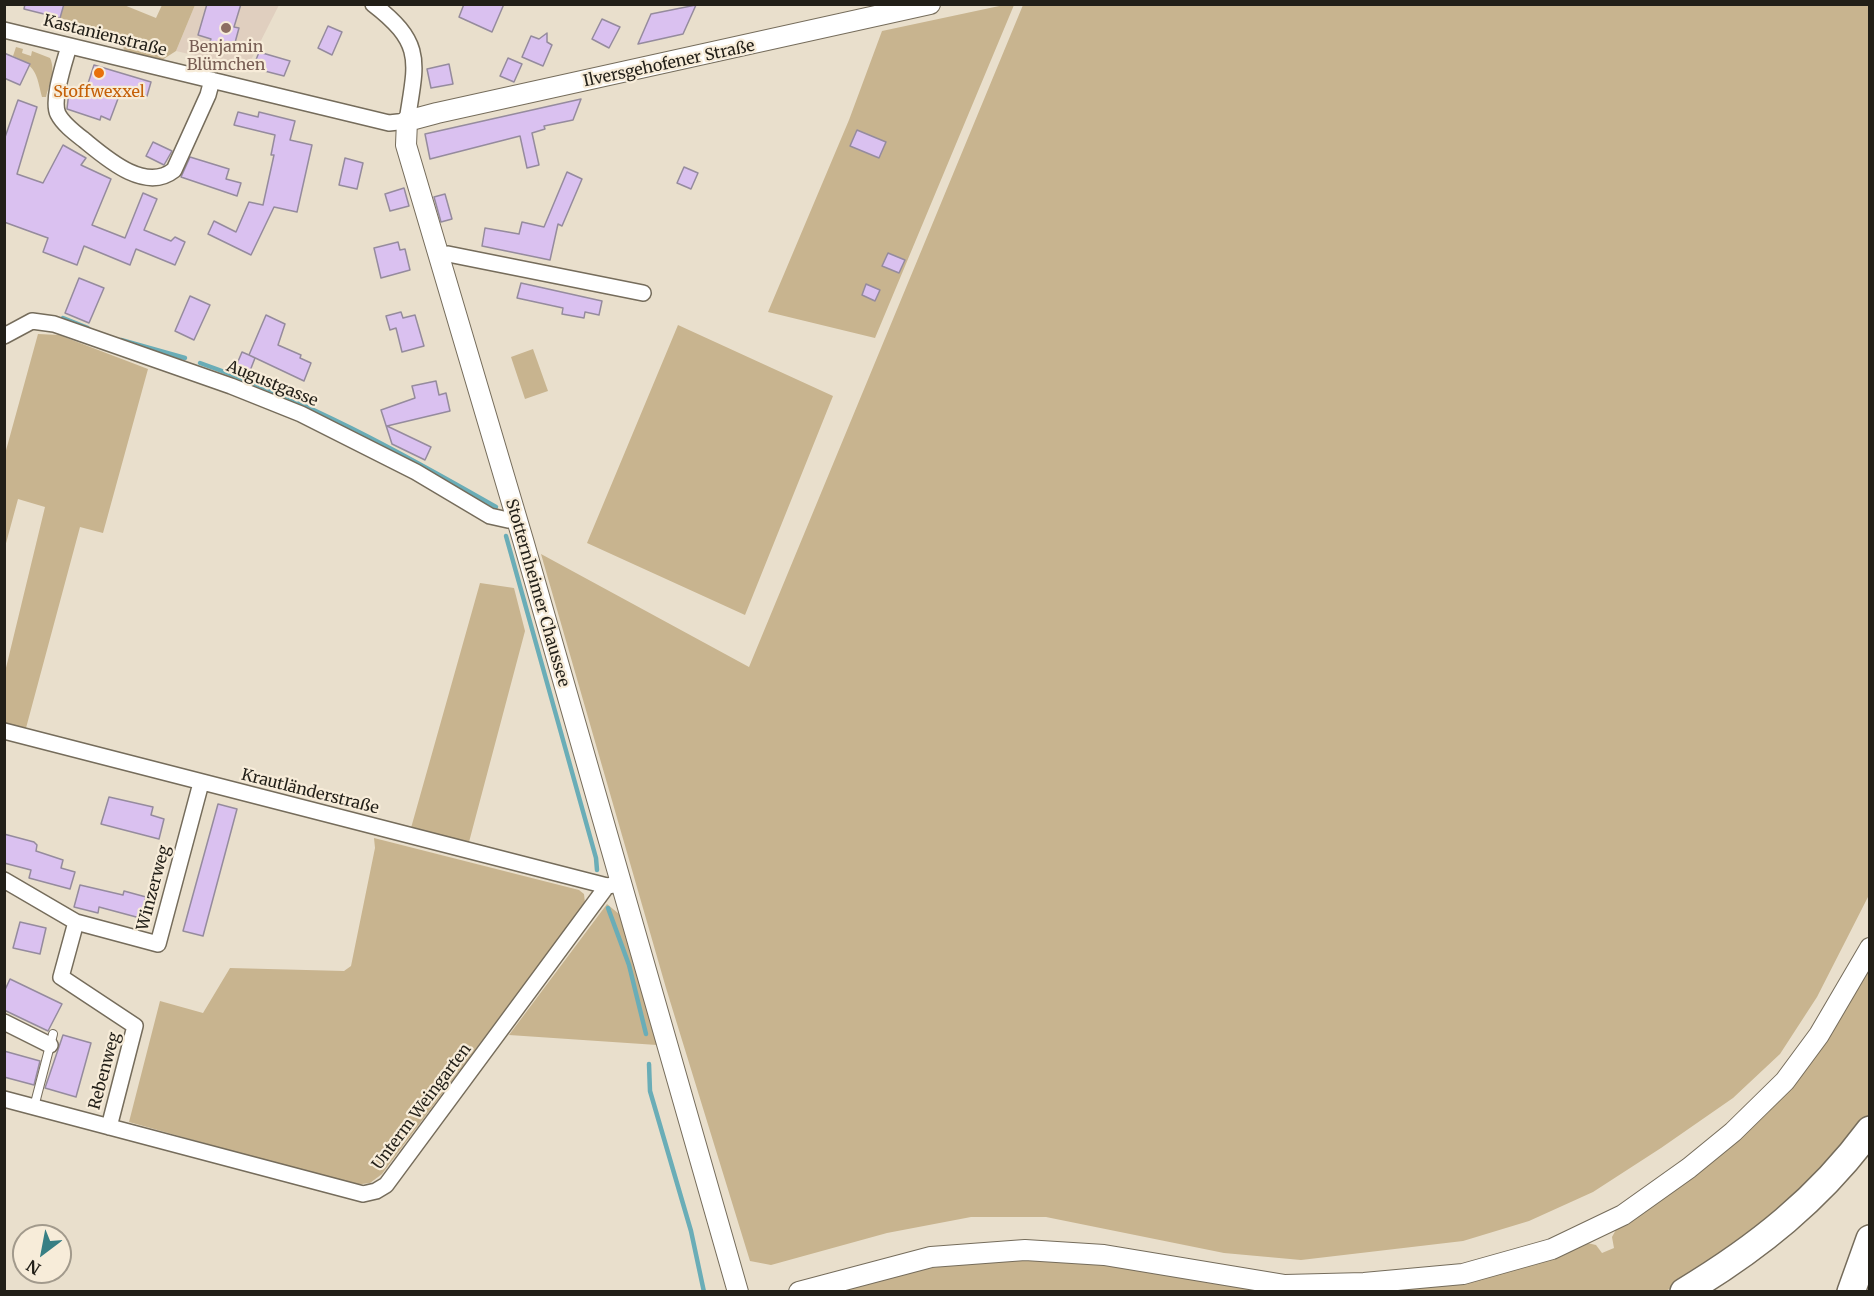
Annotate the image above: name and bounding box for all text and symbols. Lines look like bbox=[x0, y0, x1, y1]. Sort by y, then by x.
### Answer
street label: Kastanienstraße bbox=[41, 11, 169, 61]
marker: Benjamin Blümchen bbox=[219, 21, 233, 35]
street label: Ilversgehofener Straße bbox=[582, 36, 756, 92]
place label: Benjamin Blümchen bbox=[187, 37, 265, 75]
marker: Stoffwexxel bbox=[92, 66, 106, 80]
place label: Stoffwexxel bbox=[53, 82, 145, 102]
street label: Augustgasse bbox=[224, 357, 320, 411]
street label: Stotternheimer Chaussee bbox=[501, 497, 573, 689]
street label: Krautländerstraße bbox=[239, 766, 381, 818]
street label: Winzerweg bbox=[133, 843, 175, 933]
street label: Rebenweg bbox=[85, 1030, 125, 1112]
street label: Unterm Weingarten bbox=[368, 1040, 476, 1174]
north arrow bbox=[12, 1224, 72, 1284]
text: N bbox=[23, 1256, 44, 1279]

